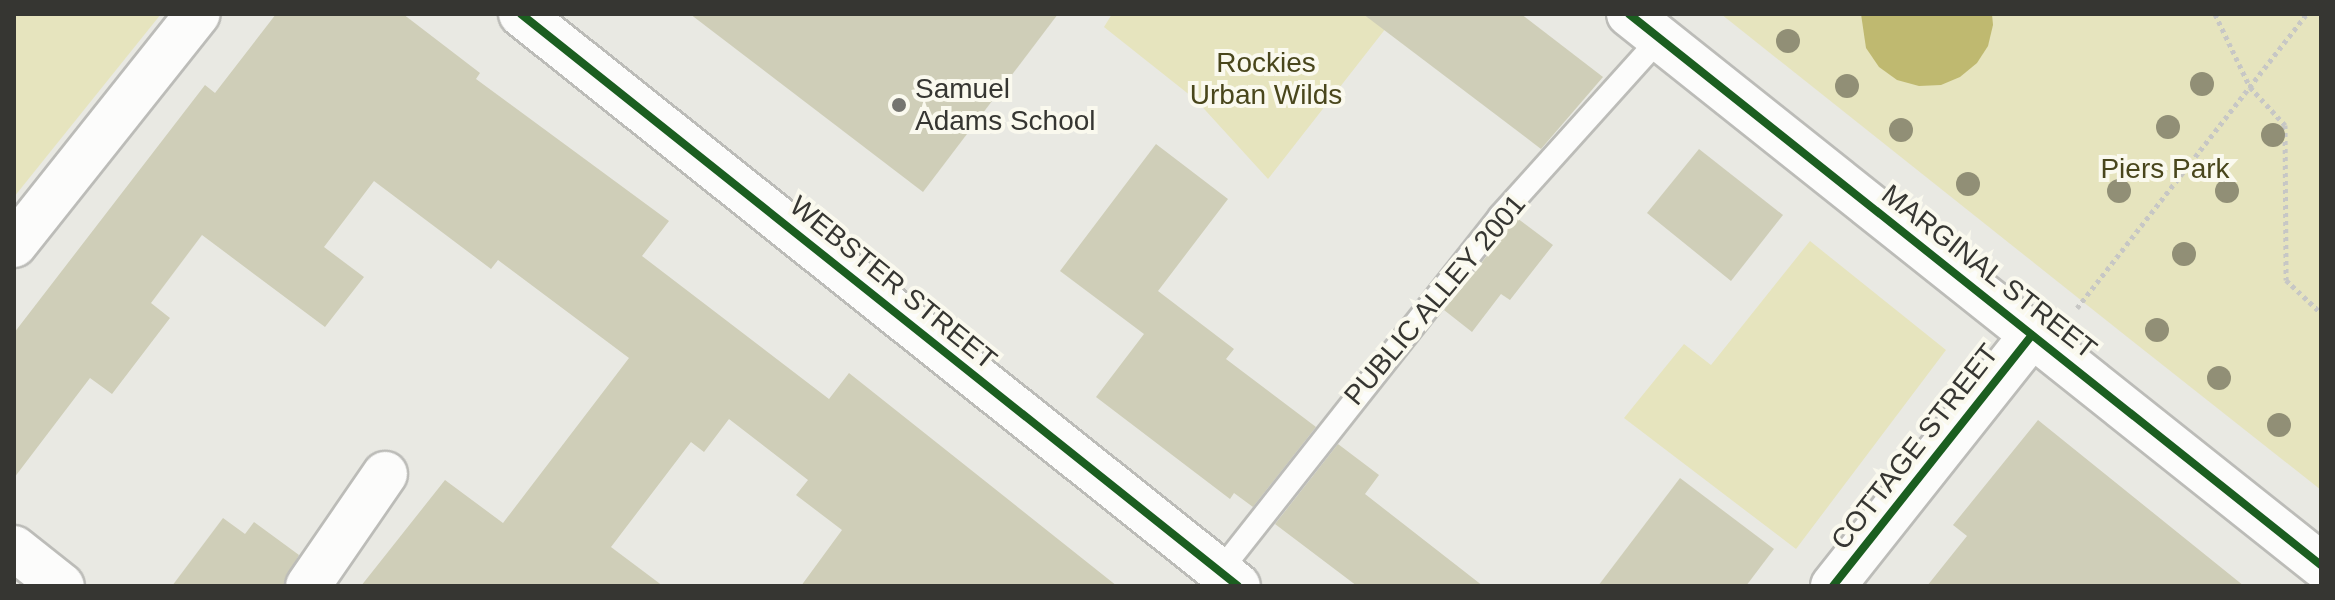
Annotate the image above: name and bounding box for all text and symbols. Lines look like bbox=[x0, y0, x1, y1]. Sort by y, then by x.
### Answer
park label: Rockies Urban Wilds bbox=[1190, 46, 1342, 112]
place label: Samuel Adams School bbox=[915, 72, 1096, 138]
marker: Samuel Adams School bbox=[890, 96, 908, 114]
park label: Piers Park bbox=[2100, 152, 2230, 186]
street label: MARGINAL STREET bbox=[1874, 177, 2104, 367]
street label: PUBLIC ALLEY 2001 bbox=[1337, 187, 1533, 413]
street label: WEBSTER STREET bbox=[783, 189, 1003, 377]
street label: COTTAGE STREET bbox=[1824, 338, 2006, 556]

